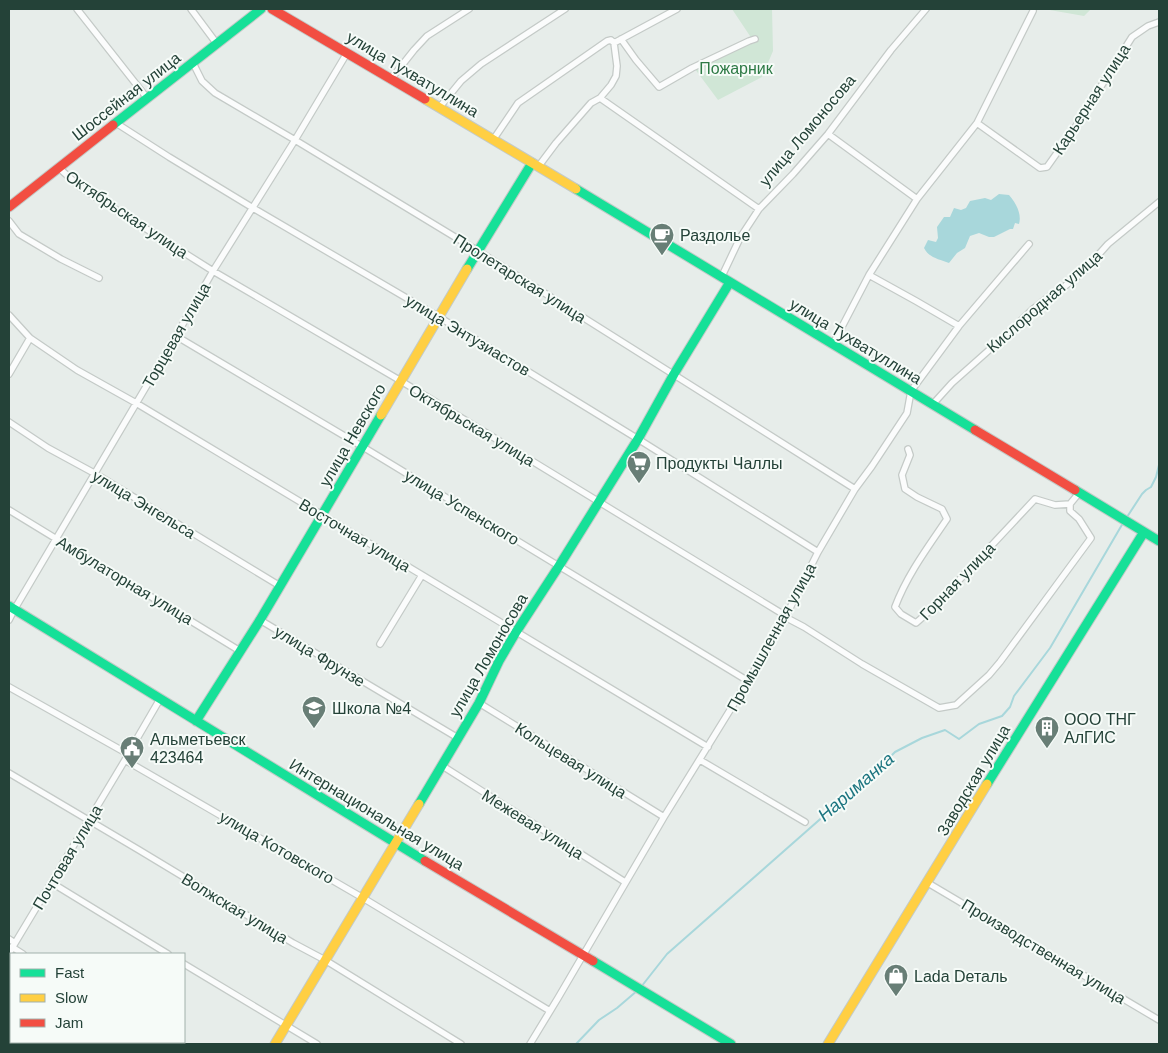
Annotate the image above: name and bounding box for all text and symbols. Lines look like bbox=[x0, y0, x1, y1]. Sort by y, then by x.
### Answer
street label: улица Тухватуллина bbox=[344, 28, 482, 121]
street label: Карьерная улица bbox=[1049, 41, 1133, 158]
street label: Шоссейная улица bbox=[69, 49, 184, 144]
park label: Пожарник bbox=[699, 60, 774, 77]
street label: улица Ломоносова bbox=[756, 71, 859, 189]
street label: Октябрьская улица bbox=[63, 167, 191, 262]
cafe icon: Раздолье bbox=[649, 222, 675, 256]
place label: Раздолье bbox=[680, 227, 750, 244]
street label: Пролетарская улица bbox=[450, 231, 589, 326]
street label: Кислородная улица bbox=[984, 247, 1105, 356]
street label: Торцевая улица bbox=[139, 280, 213, 391]
street label: улица Энтузиастов bbox=[403, 292, 533, 379]
street label: улица Тухватуллина bbox=[787, 295, 925, 388]
street label: улица Невского bbox=[316, 381, 389, 490]
street label: Октябрьская улица bbox=[406, 381, 538, 470]
supermarket icon: Продукты Чаллы bbox=[626, 450, 652, 484]
place label: Продукты Чаллы bbox=[656, 455, 782, 472]
street label: улица Энгельса bbox=[89, 467, 198, 542]
street label: улица Успенского bbox=[401, 467, 522, 548]
street label: Восточная улица bbox=[296, 496, 413, 575]
street label: Амбулаторная улица bbox=[54, 533, 196, 628]
street label: Горная улица bbox=[916, 539, 998, 623]
street label: Промышленная улица bbox=[724, 560, 819, 714]
street label: улица Ломоносова bbox=[446, 590, 531, 720]
street label: улица Фрунзе bbox=[272, 623, 368, 690]
school or university icon: Школа №4 bbox=[301, 695, 327, 729]
place label: Школа №4 bbox=[332, 700, 411, 717]
place label: ООО ТНГ АлГИС bbox=[1064, 711, 1136, 746]
building icon: ООО ТНГ АлГИС bbox=[1034, 715, 1060, 749]
street label: Кольцевая улица bbox=[512, 719, 629, 802]
street label: Заводская улица bbox=[934, 722, 1013, 839]
place label: Альметьевск 423464 bbox=[150, 731, 247, 766]
public building icon: Альметьевск 423464 bbox=[119, 735, 145, 769]
water label: Нариманка bbox=[814, 749, 898, 825]
street label: Интернациональная улица bbox=[287, 756, 467, 873]
street label: Межевая улица bbox=[479, 786, 587, 862]
street label: Почтовая улица bbox=[30, 802, 105, 913]
street label: улица Котовского bbox=[217, 808, 337, 887]
street label: Волжская улица bbox=[179, 870, 291, 947]
street label: Производственная улица bbox=[959, 896, 1129, 1007]
legend bbox=[10, 953, 185, 1043]
shop icon: Lada Dеталь bbox=[883, 963, 909, 997]
text: Fast bbox=[55, 964, 85, 981]
place label: Lada Dеталь bbox=[914, 968, 1008, 985]
text: Slow bbox=[55, 989, 88, 1006]
text: Jam bbox=[55, 1014, 83, 1031]

